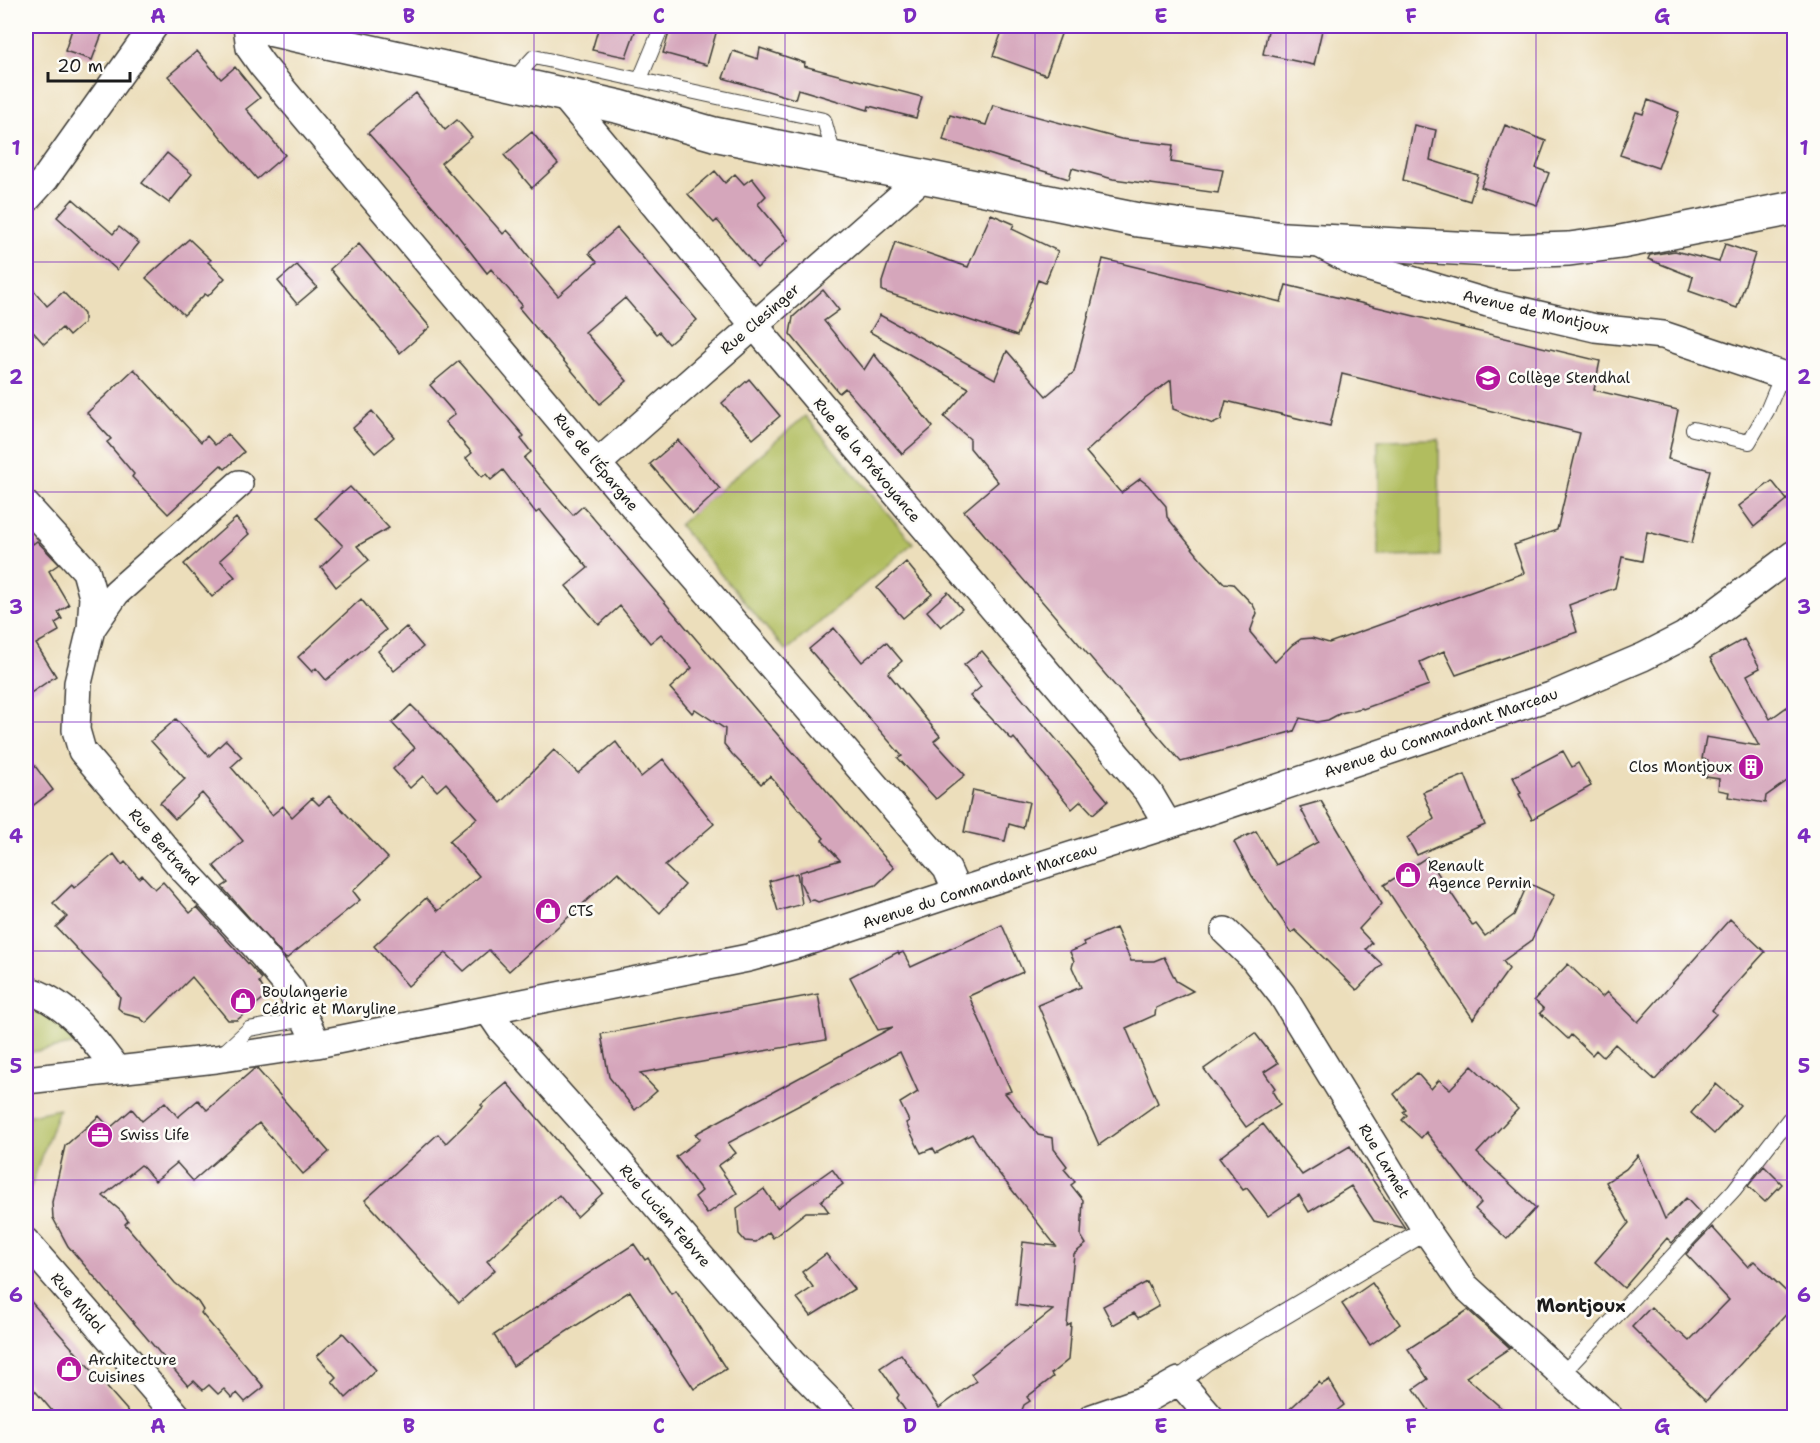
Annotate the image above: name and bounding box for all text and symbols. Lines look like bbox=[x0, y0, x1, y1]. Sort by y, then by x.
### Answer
text: A bbox=[150, 3, 166, 29]
text: B bbox=[403, 3, 415, 29]
text: C bbox=[653, 3, 665, 29]
text: D bbox=[903, 3, 917, 29]
text: E bbox=[1154, 3, 1168, 29]
text: F bbox=[1405, 3, 1417, 29]
text: G bbox=[1654, 3, 1670, 29]
scale bar bbox=[48, 45, 130, 83]
text: 20 m bbox=[57, 54, 103, 78]
text: 1 bbox=[11, 135, 21, 161]
text: 1 bbox=[1799, 135, 1809, 161]
street label: Rue Clesinger bbox=[716, 279, 804, 359]
street label: Avenue de Montjoux bbox=[1461, 285, 1611, 339]
school or university icon: Collège Stendhal bbox=[1473, 363, 1503, 393]
text: 2 bbox=[9, 364, 23, 390]
text: 2 bbox=[1797, 364, 1811, 390]
place label: Collège Stendhal bbox=[1508, 368, 1631, 388]
street label: Rue de la Prévoyance bbox=[809, 394, 925, 526]
street label: Rue de l'Épargne bbox=[549, 408, 644, 515]
text: 3 bbox=[9, 594, 23, 620]
text: 3 bbox=[1797, 594, 1811, 620]
street label: Avenue du Commandant Marceau bbox=[1321, 684, 1561, 782]
building icon: Clos Montjoux bbox=[1736, 752, 1766, 782]
place label: Clos Montjoux bbox=[1629, 757, 1732, 777]
street label: Rue Bertrand bbox=[124, 805, 204, 890]
text: 4 bbox=[9, 823, 23, 849]
text: 4 bbox=[1797, 823, 1811, 849]
street label: Avenue du Commandant Marceau bbox=[860, 838, 1100, 934]
place label: Renault Agence Pernin bbox=[1428, 856, 1532, 893]
shop icon: Renault Agence Pernin bbox=[1393, 860, 1423, 890]
shop icon: CTS bbox=[533, 896, 563, 926]
place label: CTS bbox=[568, 901, 593, 921]
place label: Boulangerie Cédric et Maryline bbox=[262, 982, 397, 1019]
shop icon: Boulangerie Cédric et Maryline bbox=[228, 986, 258, 1016]
text: 5 bbox=[10, 1053, 22, 1079]
text: 5 bbox=[1798, 1053, 1810, 1079]
office icon: Swiss Life bbox=[85, 1120, 115, 1150]
street label: Rue Larmet bbox=[1354, 1120, 1414, 1202]
place label: Swiss Life bbox=[120, 1125, 190, 1145]
street label: Rue Lucien Febvre bbox=[615, 1160, 715, 1272]
street label: Rue Midol bbox=[46, 1269, 110, 1338]
text: 6 bbox=[9, 1282, 23, 1308]
text: 6 bbox=[1797, 1282, 1811, 1308]
district label: Montjoux bbox=[1536, 1294, 1626, 1318]
place label: Architecture Cuisines bbox=[88, 1350, 177, 1387]
shop icon: Architecture Cuisines bbox=[54, 1354, 84, 1384]
text: A bbox=[150, 1413, 166, 1439]
text: B bbox=[403, 1413, 415, 1439]
text: C bbox=[653, 1413, 665, 1439]
text: D bbox=[903, 1413, 917, 1439]
text: E bbox=[1154, 1413, 1168, 1439]
text: F bbox=[1405, 1413, 1417, 1439]
text: G bbox=[1654, 1413, 1670, 1439]

